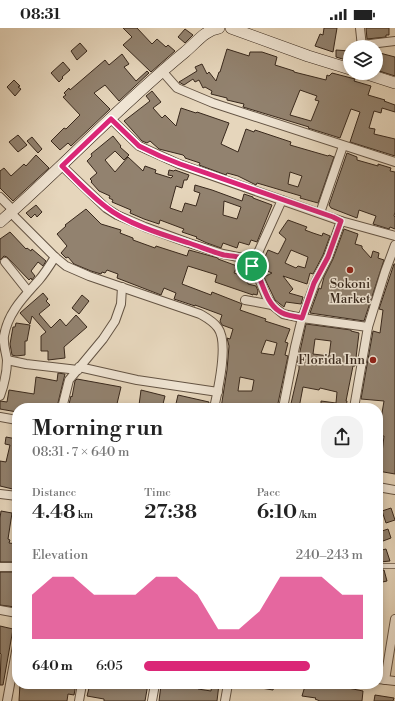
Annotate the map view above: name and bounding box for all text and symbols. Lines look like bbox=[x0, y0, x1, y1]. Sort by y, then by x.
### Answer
text: 08:31 bbox=[20, 5, 60, 24]
map controls bbox=[343, 40, 383, 80]
button: layers bbox=[343, 40, 383, 80]
pin bbox=[235, 249, 269, 283]
icon: arrive bbox=[241, 255, 263, 277]
marker: Sokoni Market bbox=[345, 265, 355, 275]
place label: Sokoni Market bbox=[329, 276, 371, 307]
place label: Florida Inn bbox=[298, 352, 365, 368]
marker: Florida Inn bbox=[368, 355, 378, 365]
text: Morning run bbox=[32, 415, 163, 442]
button: share bbox=[321, 416, 363, 458]
text: 08:31 · 7 × 640 m bbox=[32, 444, 130, 460]
text: Distance bbox=[32, 486, 76, 500]
text: Time bbox=[144, 486, 171, 500]
text: Pace bbox=[257, 486, 280, 500]
text: 4.48 bbox=[32, 500, 76, 525]
text: 27:38 bbox=[144, 500, 197, 525]
text: 6:10 bbox=[257, 500, 297, 525]
text: km bbox=[76, 508, 93, 522]
text: /km bbox=[297, 508, 317, 522]
text: Elevation bbox=[32, 547, 88, 563]
text: 240–243 m bbox=[296, 547, 363, 563]
text: 640 m bbox=[32, 658, 73, 674]
text: 6:05 bbox=[96, 658, 123, 674]

